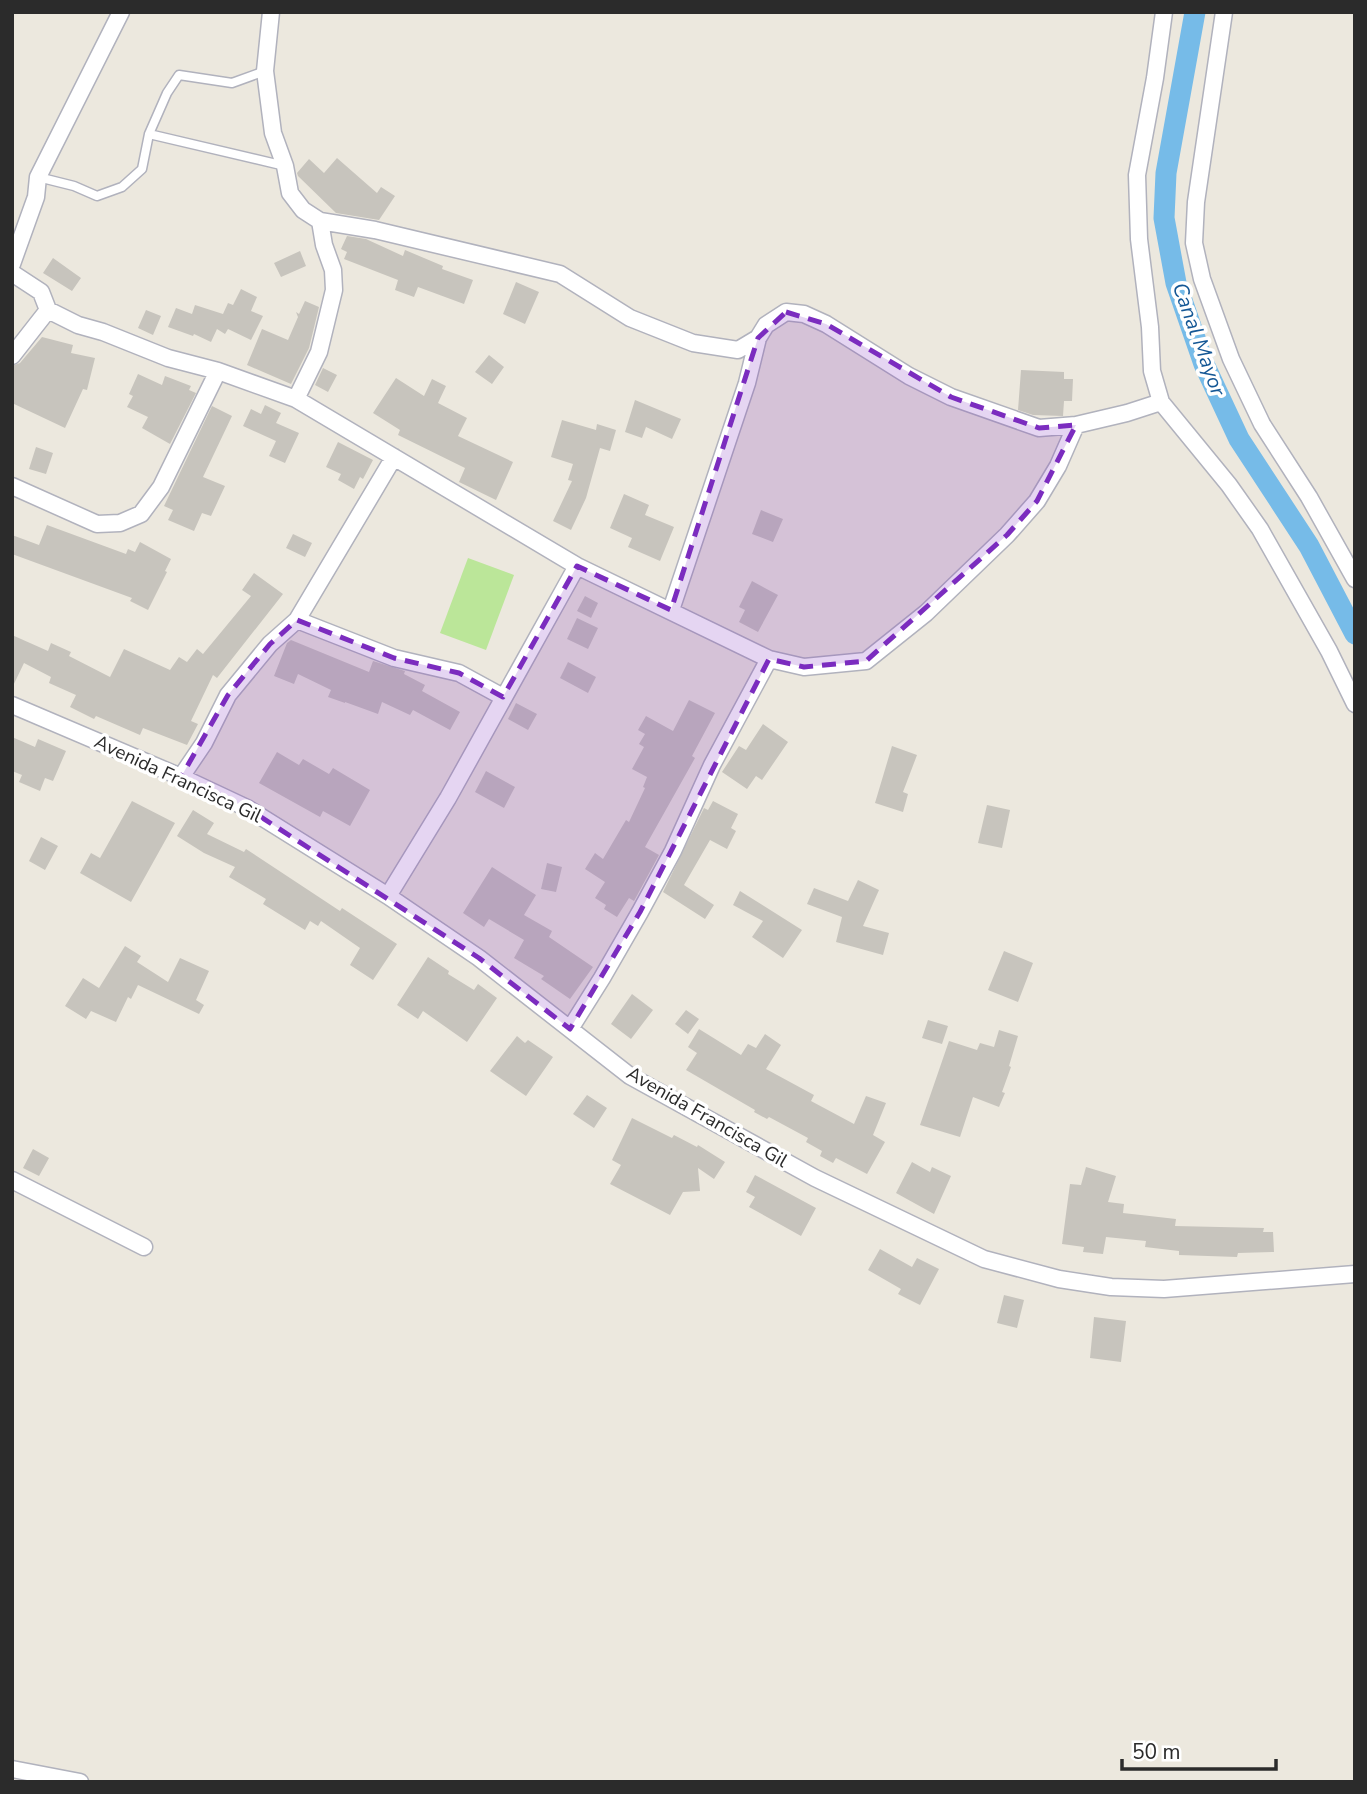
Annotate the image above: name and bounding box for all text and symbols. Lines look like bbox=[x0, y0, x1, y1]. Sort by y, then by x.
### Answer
water label: Canal Mayor bbox=[1166, 279, 1233, 400]
street label: Avenida Francisca Gil bbox=[90, 729, 266, 829]
street label: Avenida Francisca Gil bbox=[622, 1060, 793, 1174]
scale bar bbox=[1122, 1728, 1276, 1772]
text: 50 m bbox=[1132, 1738, 1181, 1766]

